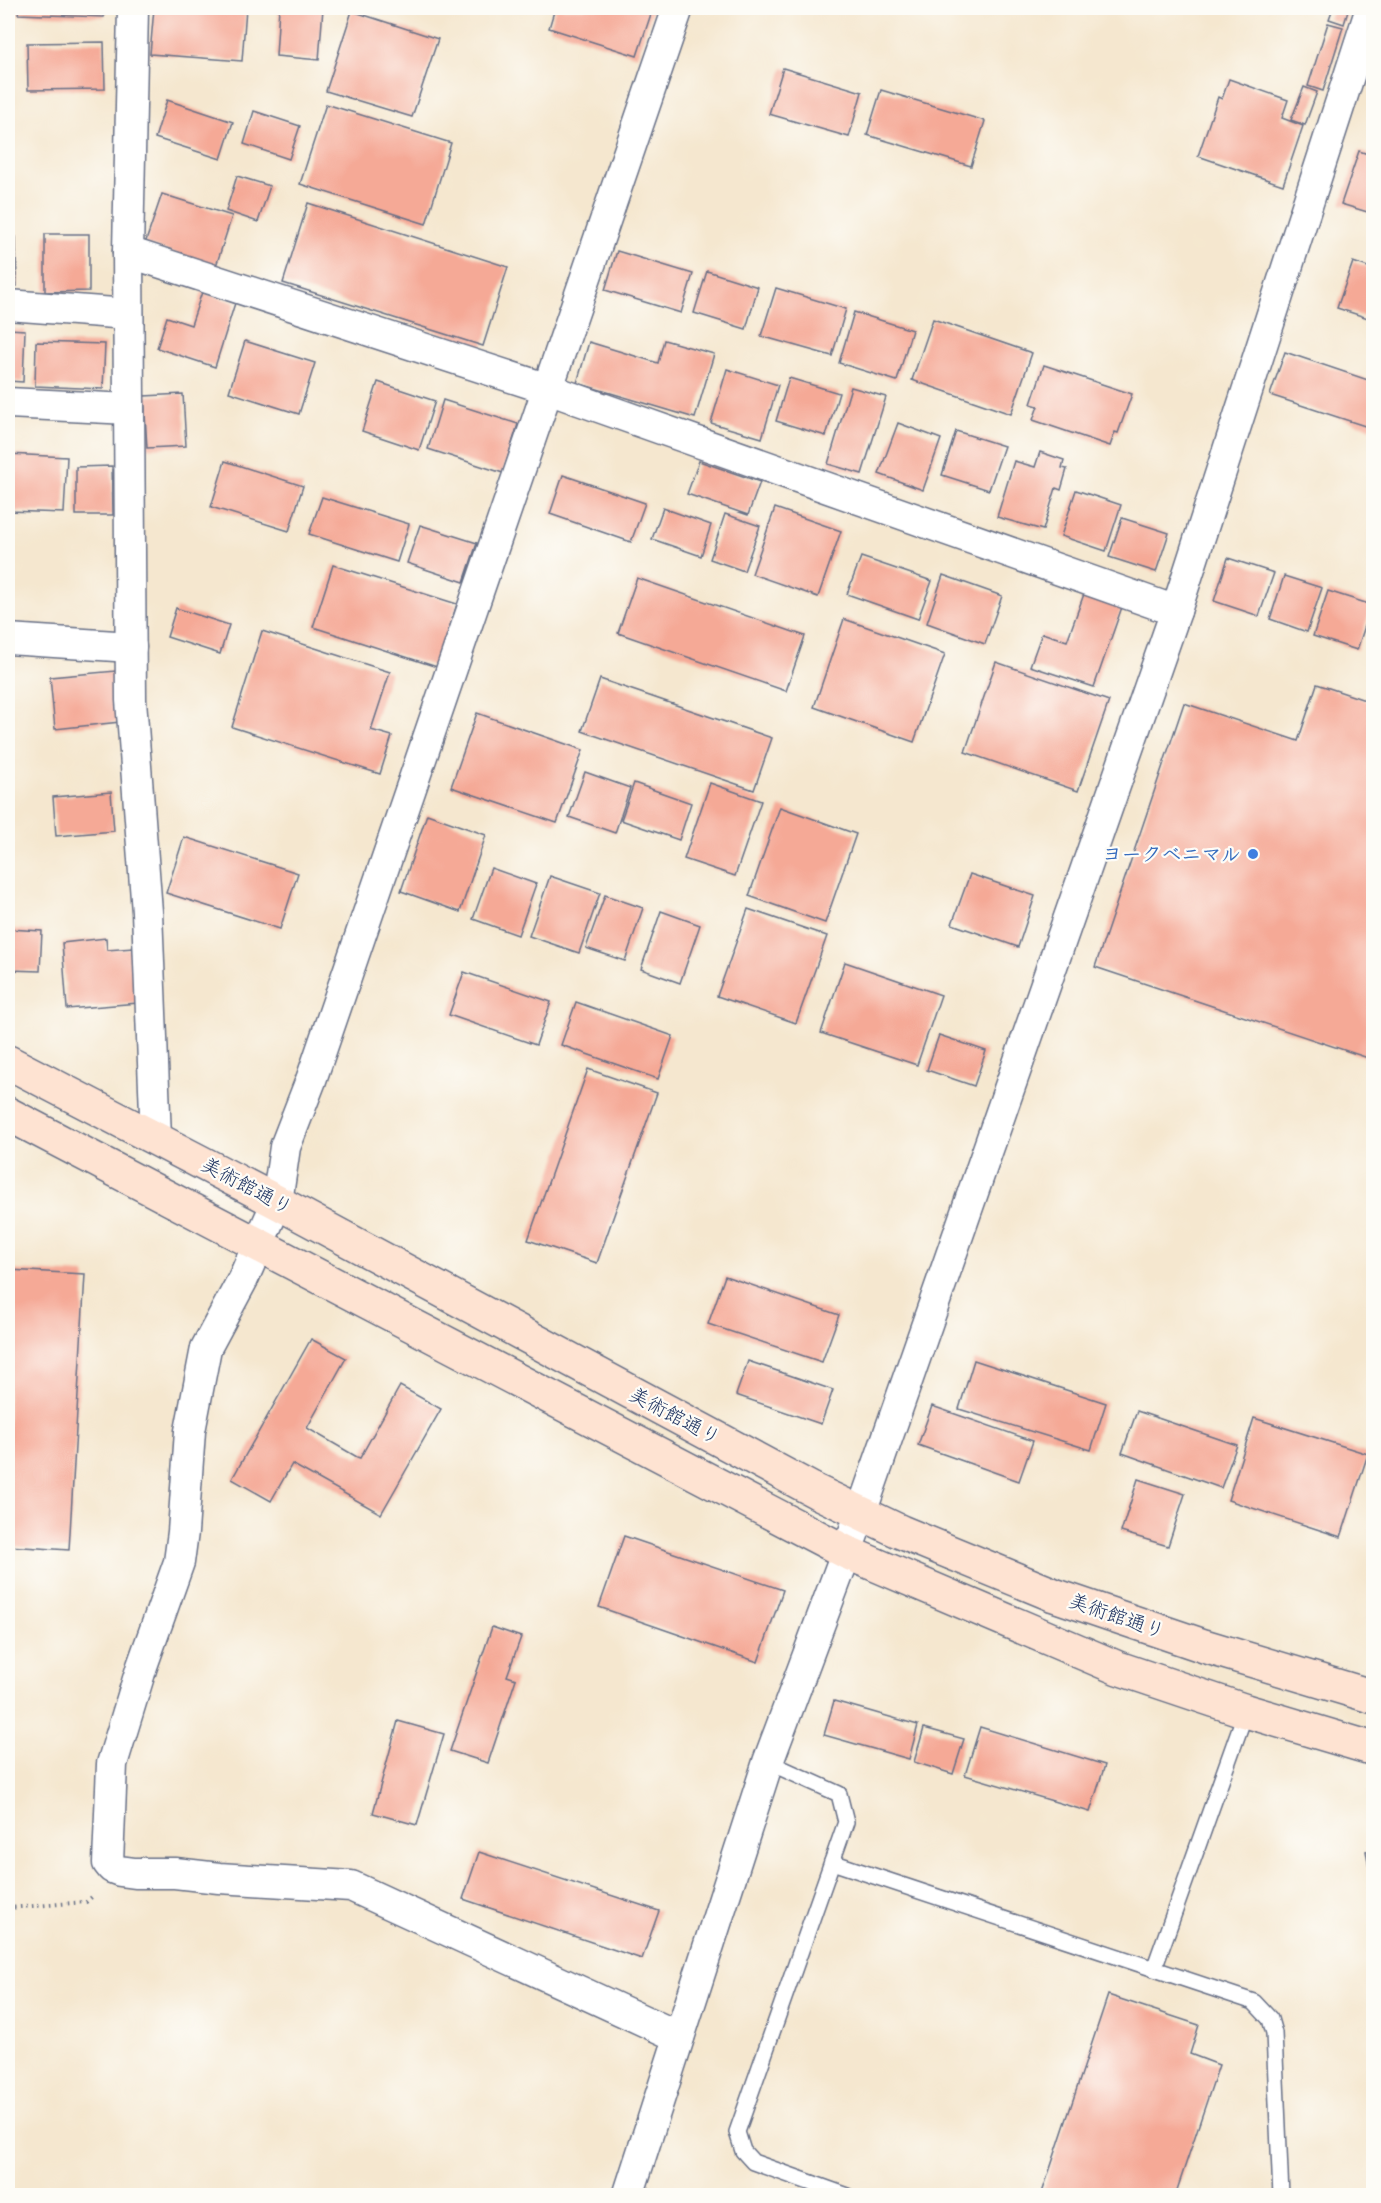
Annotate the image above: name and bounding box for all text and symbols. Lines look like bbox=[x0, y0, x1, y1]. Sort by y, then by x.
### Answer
place label: ヨークベニマル bbox=[1103, 842, 1241, 867]
marker: ヨークベニマル bbox=[1246, 847, 1260, 861]
street label: 美術館通り bbox=[197, 1151, 297, 1221]
street label: 美術館通り bbox=[625, 1381, 725, 1451]
street label: 美術館通り bbox=[1066, 1588, 1168, 1644]

